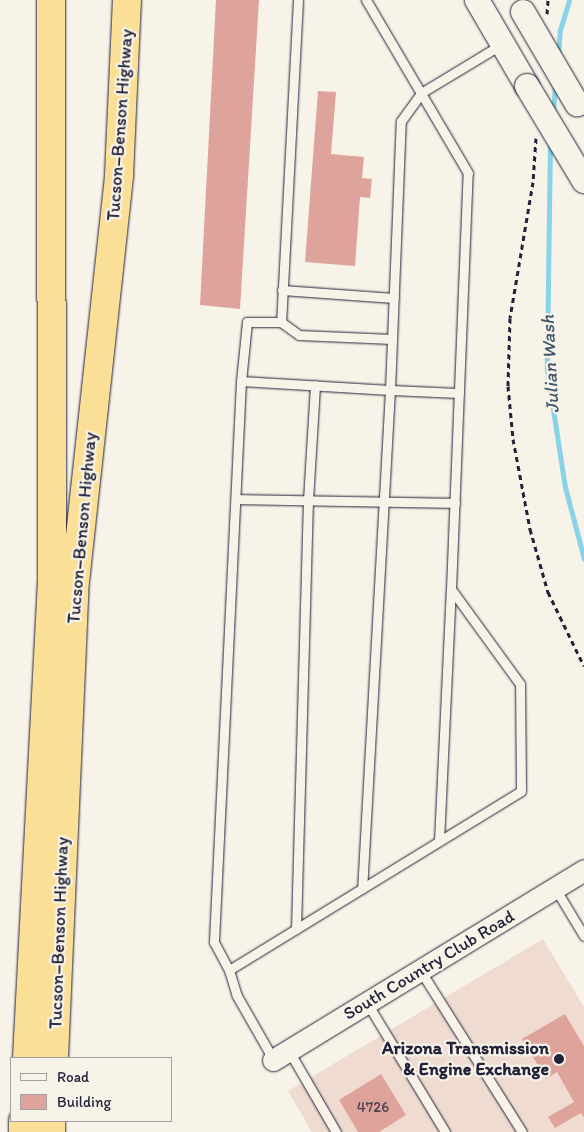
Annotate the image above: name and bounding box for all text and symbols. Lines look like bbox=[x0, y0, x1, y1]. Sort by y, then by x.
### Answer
street label: Tucson–Benson Highway bbox=[103, 29, 137, 221]
water label: Julian Wash bbox=[536, 315, 564, 413]
street label: Tucson–Benson Highway bbox=[63, 432, 101, 624]
street label: Tucson–Benson Highway bbox=[45, 837, 73, 1029]
street label: South Country Club Road bbox=[340, 905, 518, 1025]
place label: Arizona Transmission & Engine Exchange bbox=[382, 1038, 549, 1080]
marker: Arizona Transmission & Engine Exchange bbox=[553, 1053, 565, 1065]
legend bbox=[10, 1057, 172, 1122]
text: Road bbox=[57, 1068, 89, 1086]
text: Building bbox=[57, 1093, 111, 1111]
house number: 4726 bbox=[357, 1099, 389, 1117]

